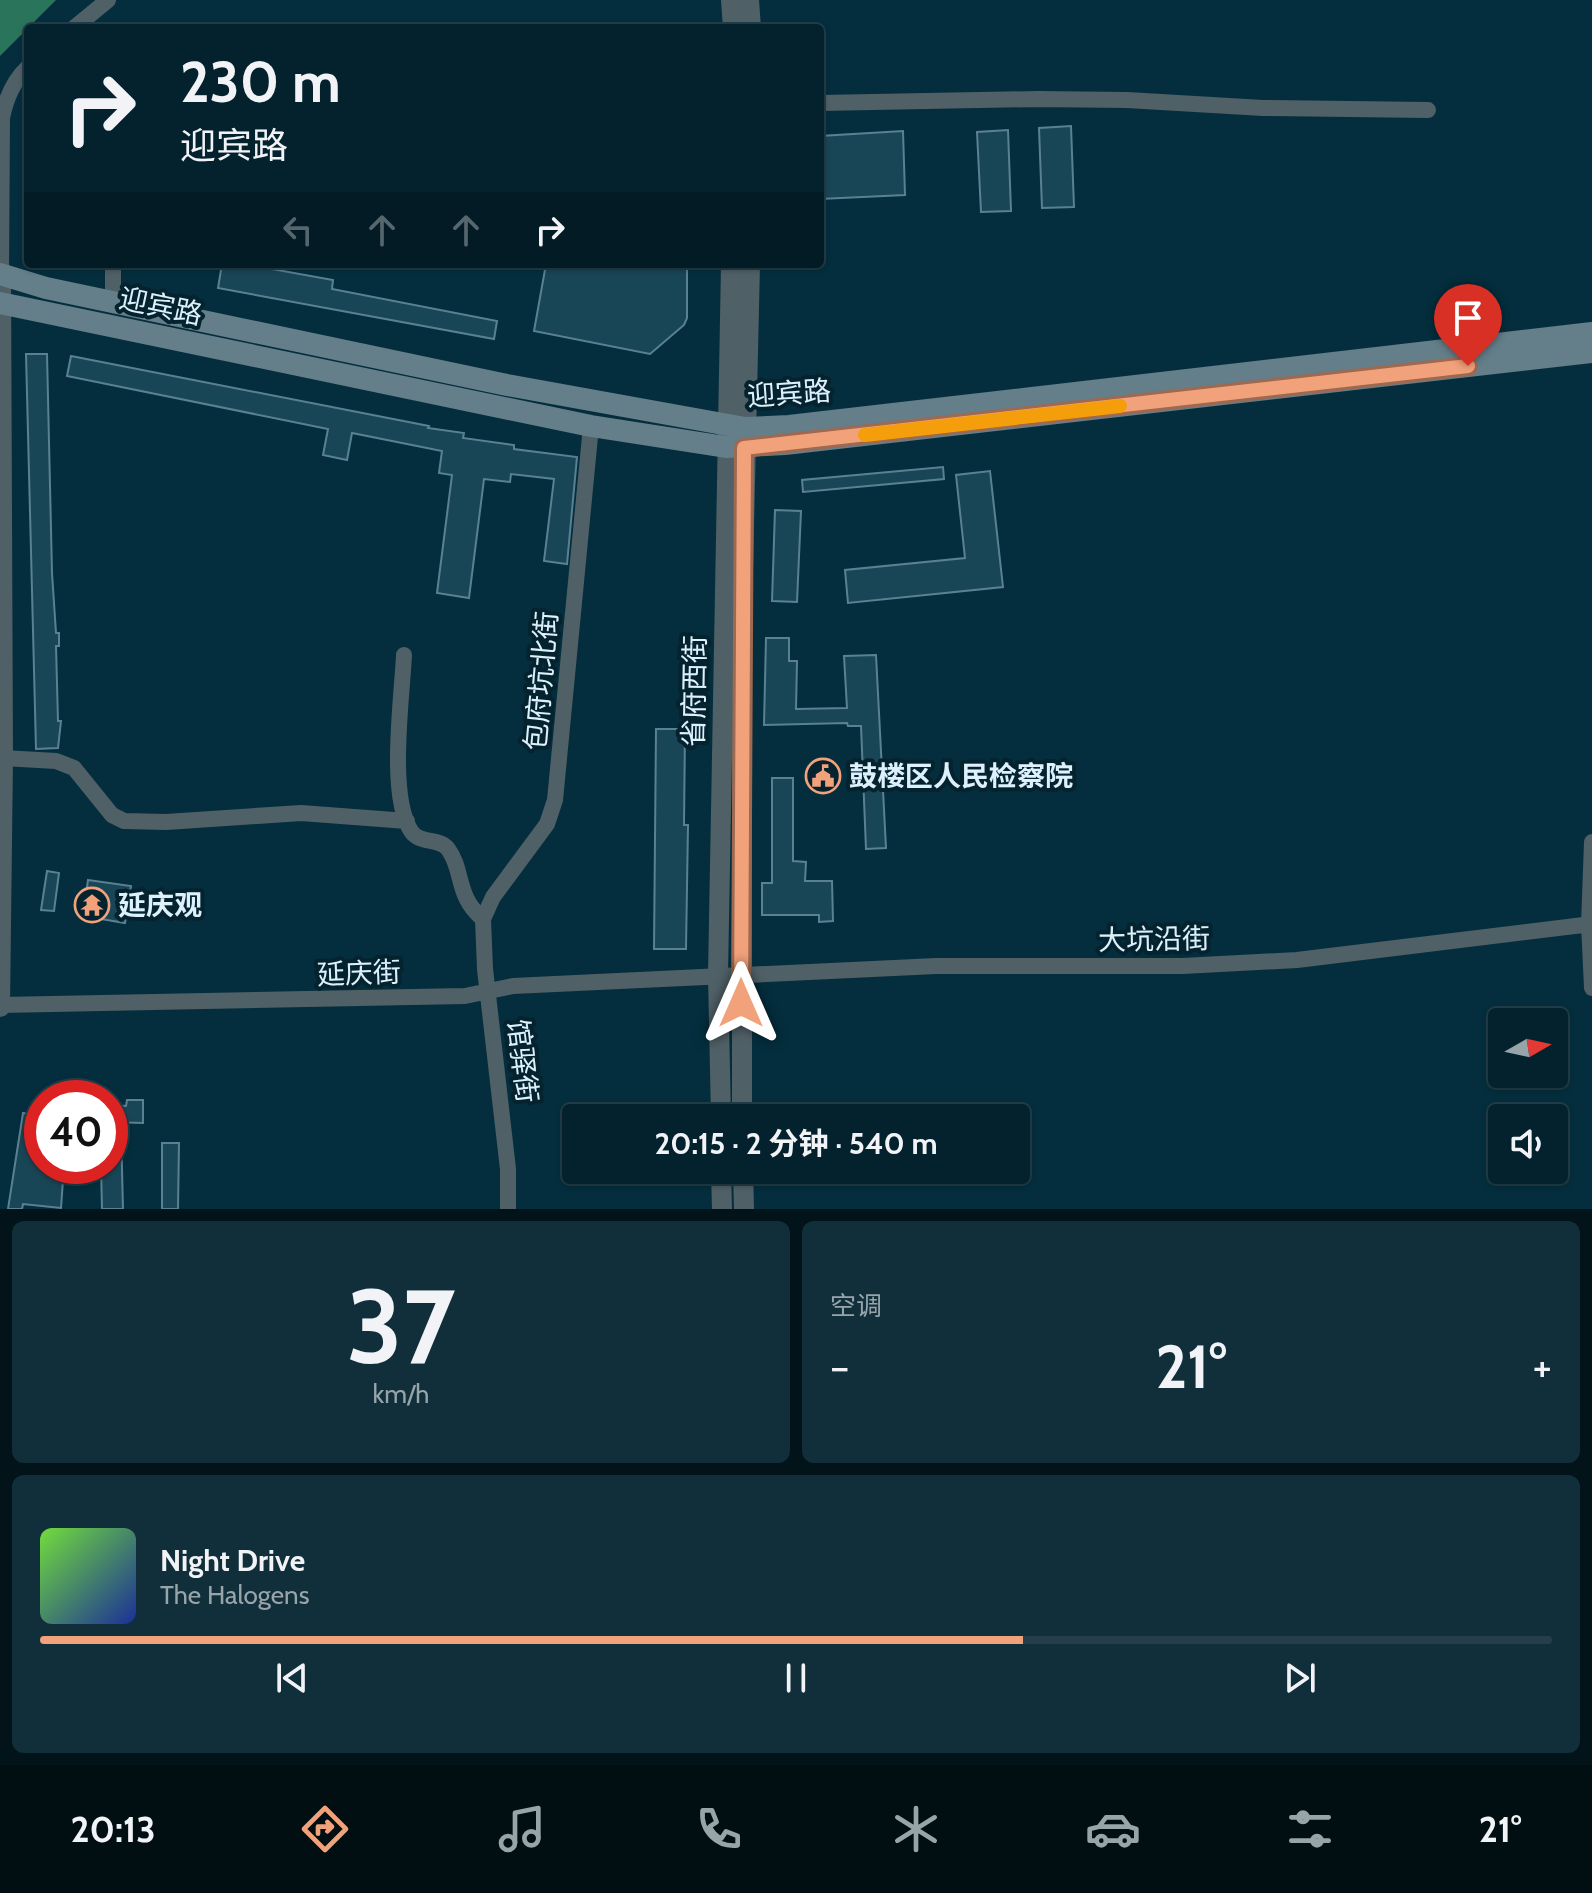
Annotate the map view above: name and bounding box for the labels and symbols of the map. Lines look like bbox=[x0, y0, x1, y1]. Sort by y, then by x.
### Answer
street label: 迎宾路 bbox=[116, 281, 206, 331]
pin bbox=[1434, 284, 1502, 366]
street label: 迎宾路 bbox=[746, 373, 832, 413]
street label: 包府坑北街 bbox=[518, 610, 564, 752]
street label: 省府西街 bbox=[676, 635, 712, 747]
public building icon: 鼓楼区人民检察院 bbox=[804, 757, 842, 795]
place label: 鼓楼区人民检察院 bbox=[849, 759, 1073, 793]
temple icon: 延庆观 bbox=[73, 886, 111, 924]
place label: 延庆观 bbox=[118, 888, 202, 922]
street label: 大坑沿街 bbox=[1098, 921, 1210, 957]
street label: 延庆街 bbox=[316, 955, 402, 991]
position arrow bbox=[699, 961, 783, 1045]
north arrow bbox=[1488, 1008, 1568, 1088]
street label: 馆驿街 bbox=[501, 1017, 545, 1105]
speed limit sign: 40 bbox=[24, 1080, 128, 1184]

